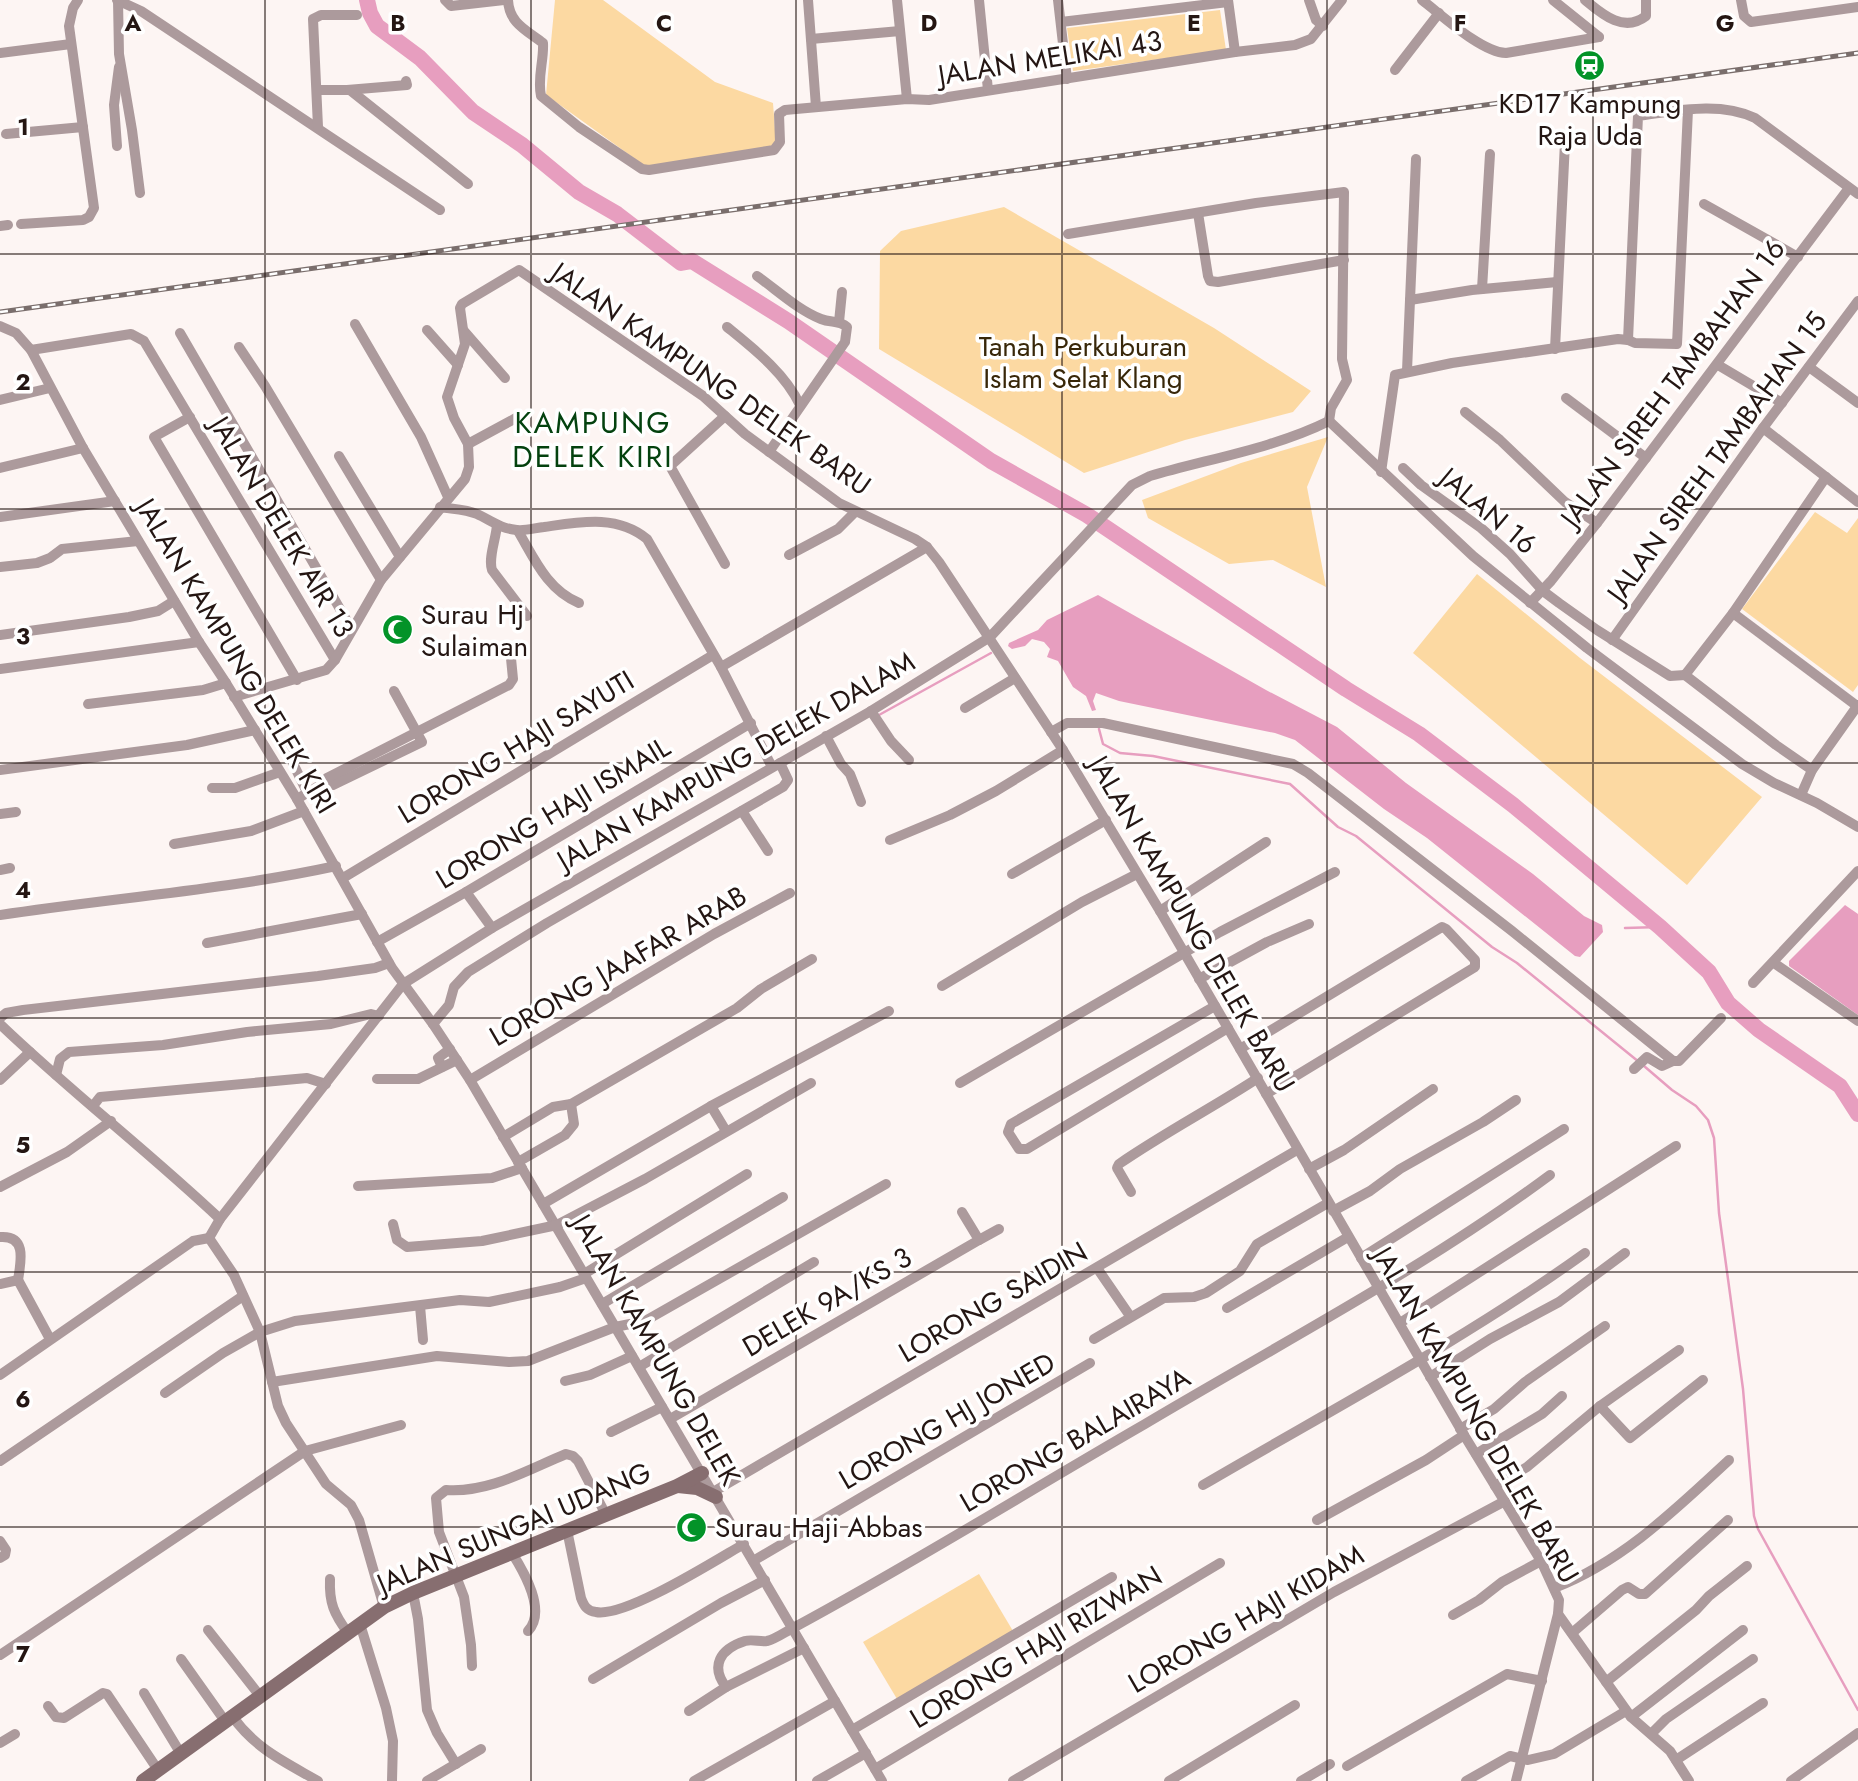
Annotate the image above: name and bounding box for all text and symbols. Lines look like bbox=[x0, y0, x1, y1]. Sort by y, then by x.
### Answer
text: A bbox=[124, 6, 142, 40]
text: B bbox=[390, 6, 406, 40]
text: C bbox=[656, 6, 672, 40]
text: D bbox=[921, 6, 938, 40]
text: E bbox=[1187, 6, 1201, 40]
text: F bbox=[1454, 6, 1466, 40]
text: G bbox=[1716, 6, 1734, 40]
street label: JALAN MELIKAI 43 bbox=[931, 20, 1165, 97]
station icon: KD17 Kampung Raja Uda bbox=[1573, 49, 1607, 83]
place label: KD17 Kampung Raja Uda bbox=[1498, 83, 1682, 156]
text: 1 bbox=[17, 110, 29, 144]
street label: JALAN SIREH TAMBAHAN 16 bbox=[1549, 230, 1795, 539]
street label: JALAN KAMPUNG DELEK BARU bbox=[539, 250, 879, 505]
street label: JALAN SIREH TAMBAHAN 15 bbox=[1595, 303, 1837, 614]
park label: Tanah Perkuburan Islam Selat Klang bbox=[979, 326, 1187, 399]
text: 2 bbox=[15, 365, 31, 399]
district label: KAMPUNG DELEK KIRI bbox=[512, 401, 674, 478]
street label: JALAN DELEK AIR 13 bbox=[198, 405, 364, 645]
street label: JALAN 16 bbox=[1427, 455, 1546, 564]
street label: JALAN KAMPUNG DELEK KIRI bbox=[123, 487, 346, 821]
place label: Surau Hj Sulaiman bbox=[421, 594, 528, 667]
mosque icon: Surau Hj Sulaiman bbox=[381, 613, 415, 647]
text: 3 bbox=[16, 619, 30, 653]
street label: JALAN KAMPUNG DELEK DALAM bbox=[546, 642, 922, 882]
street label: LORONG HAJI SAYUTI bbox=[390, 660, 642, 834]
street label: LORONG HAJI ISMAIL bbox=[428, 727, 678, 899]
street label: JALAN KAMPUNG DELEK BARU bbox=[1077, 745, 1305, 1100]
text: 4 bbox=[15, 873, 31, 907]
street label: LORONG JAAFAR ARAB bbox=[482, 876, 754, 1056]
text: 5 bbox=[16, 1128, 30, 1162]
street label: JALAN KAMPUNG DELEK bbox=[559, 1203, 751, 1493]
street label: LORONG SAIDIN bbox=[891, 1231, 1095, 1373]
street label: JALAN KAMPUNG DELEK BARU bbox=[1361, 1236, 1589, 1591]
street label: DELEK 9A/KS 3 bbox=[735, 1237, 919, 1367]
street label: LORONG HJ JONED bbox=[831, 1342, 1063, 1500]
street label: LORONG BALAIRAYA bbox=[952, 1357, 1198, 1523]
text: 6 bbox=[15, 1382, 31, 1416]
street label: JALAN SUNGAI UDANG bbox=[367, 1452, 657, 1606]
place label: Surau Haji Abbas bbox=[715, 1507, 923, 1548]
mosque icon: Surau Haji Abbas bbox=[675, 1510, 709, 1544]
street label: LORONG HAJI KIDAM bbox=[1121, 1535, 1371, 1703]
street label: LORONG HAJI RIZWAN bbox=[902, 1555, 1170, 1739]
text: 7 bbox=[16, 1637, 30, 1671]

